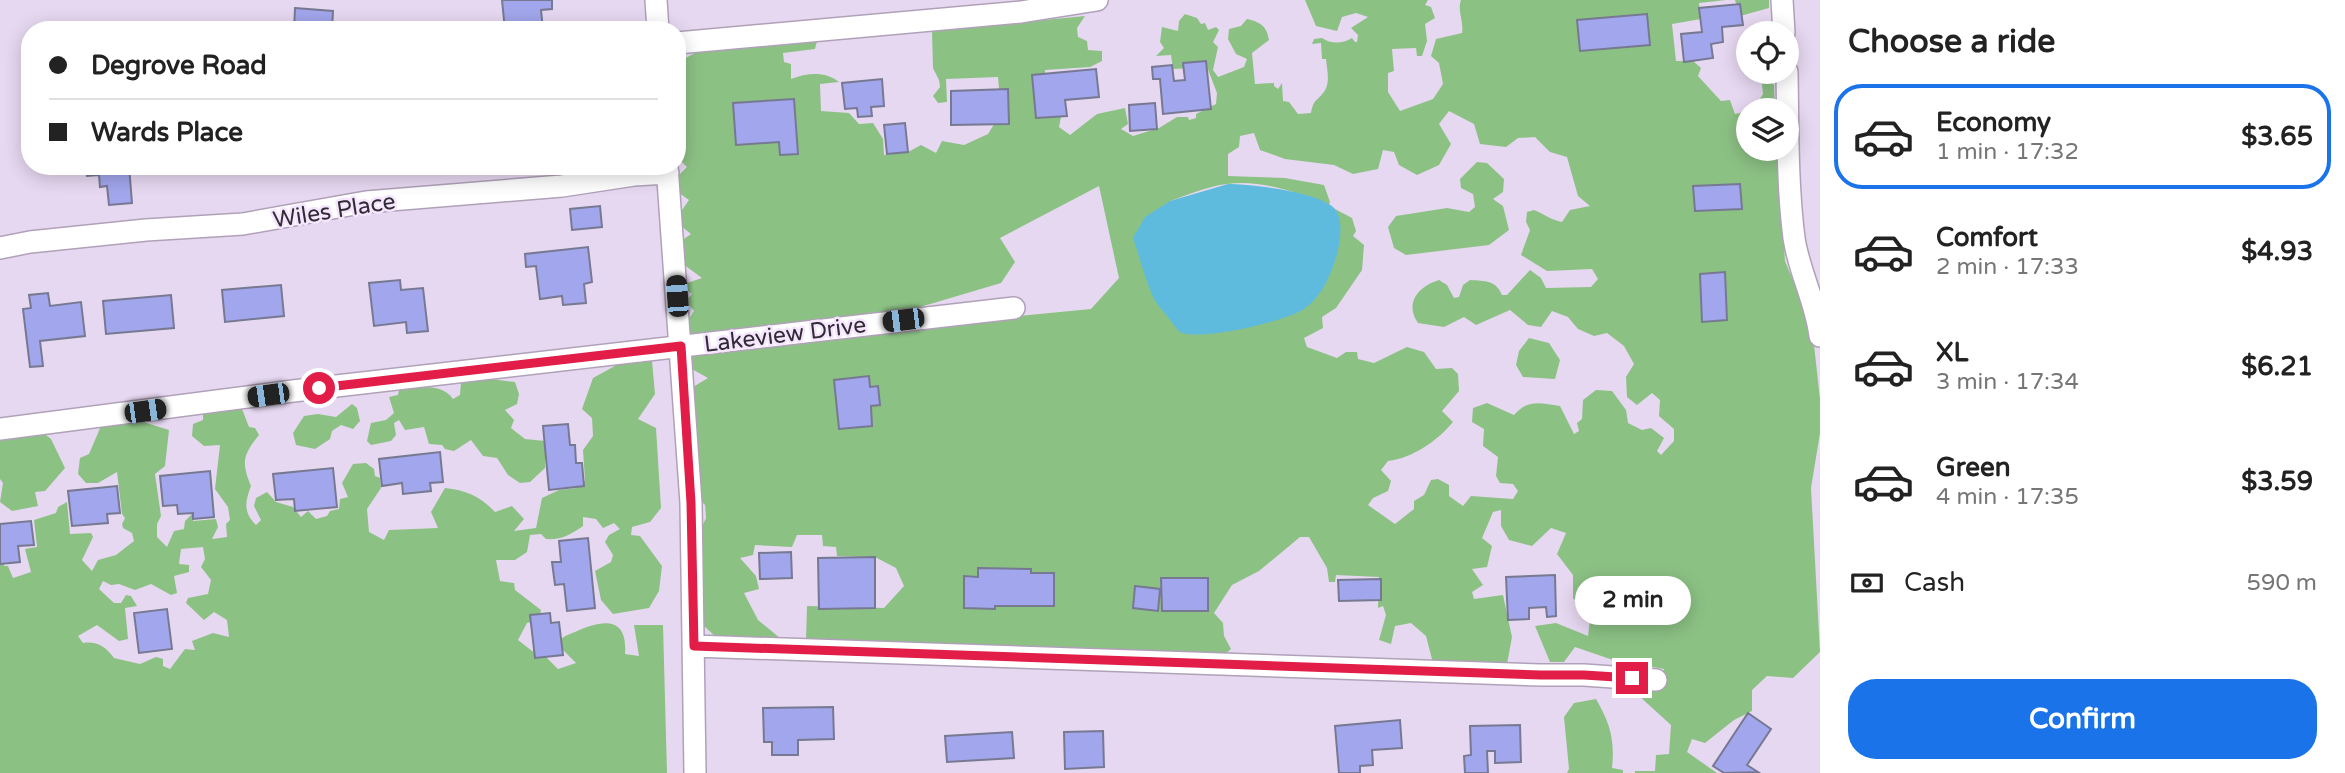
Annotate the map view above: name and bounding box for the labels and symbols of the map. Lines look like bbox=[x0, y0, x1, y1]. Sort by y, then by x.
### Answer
street label: Wiles Place bbox=[271, 187, 397, 234]
car bbox=[666, 274, 689, 318]
car bbox=[881, 307, 926, 333]
street label: Lakeview Drive bbox=[702, 311, 868, 359]
route start bbox=[303, 372, 335, 404]
car bbox=[246, 382, 291, 408]
car bbox=[123, 398, 168, 424]
callout: 2 min bbox=[1574, 576, 1690, 626]
route end bbox=[1616, 662, 1648, 694]

